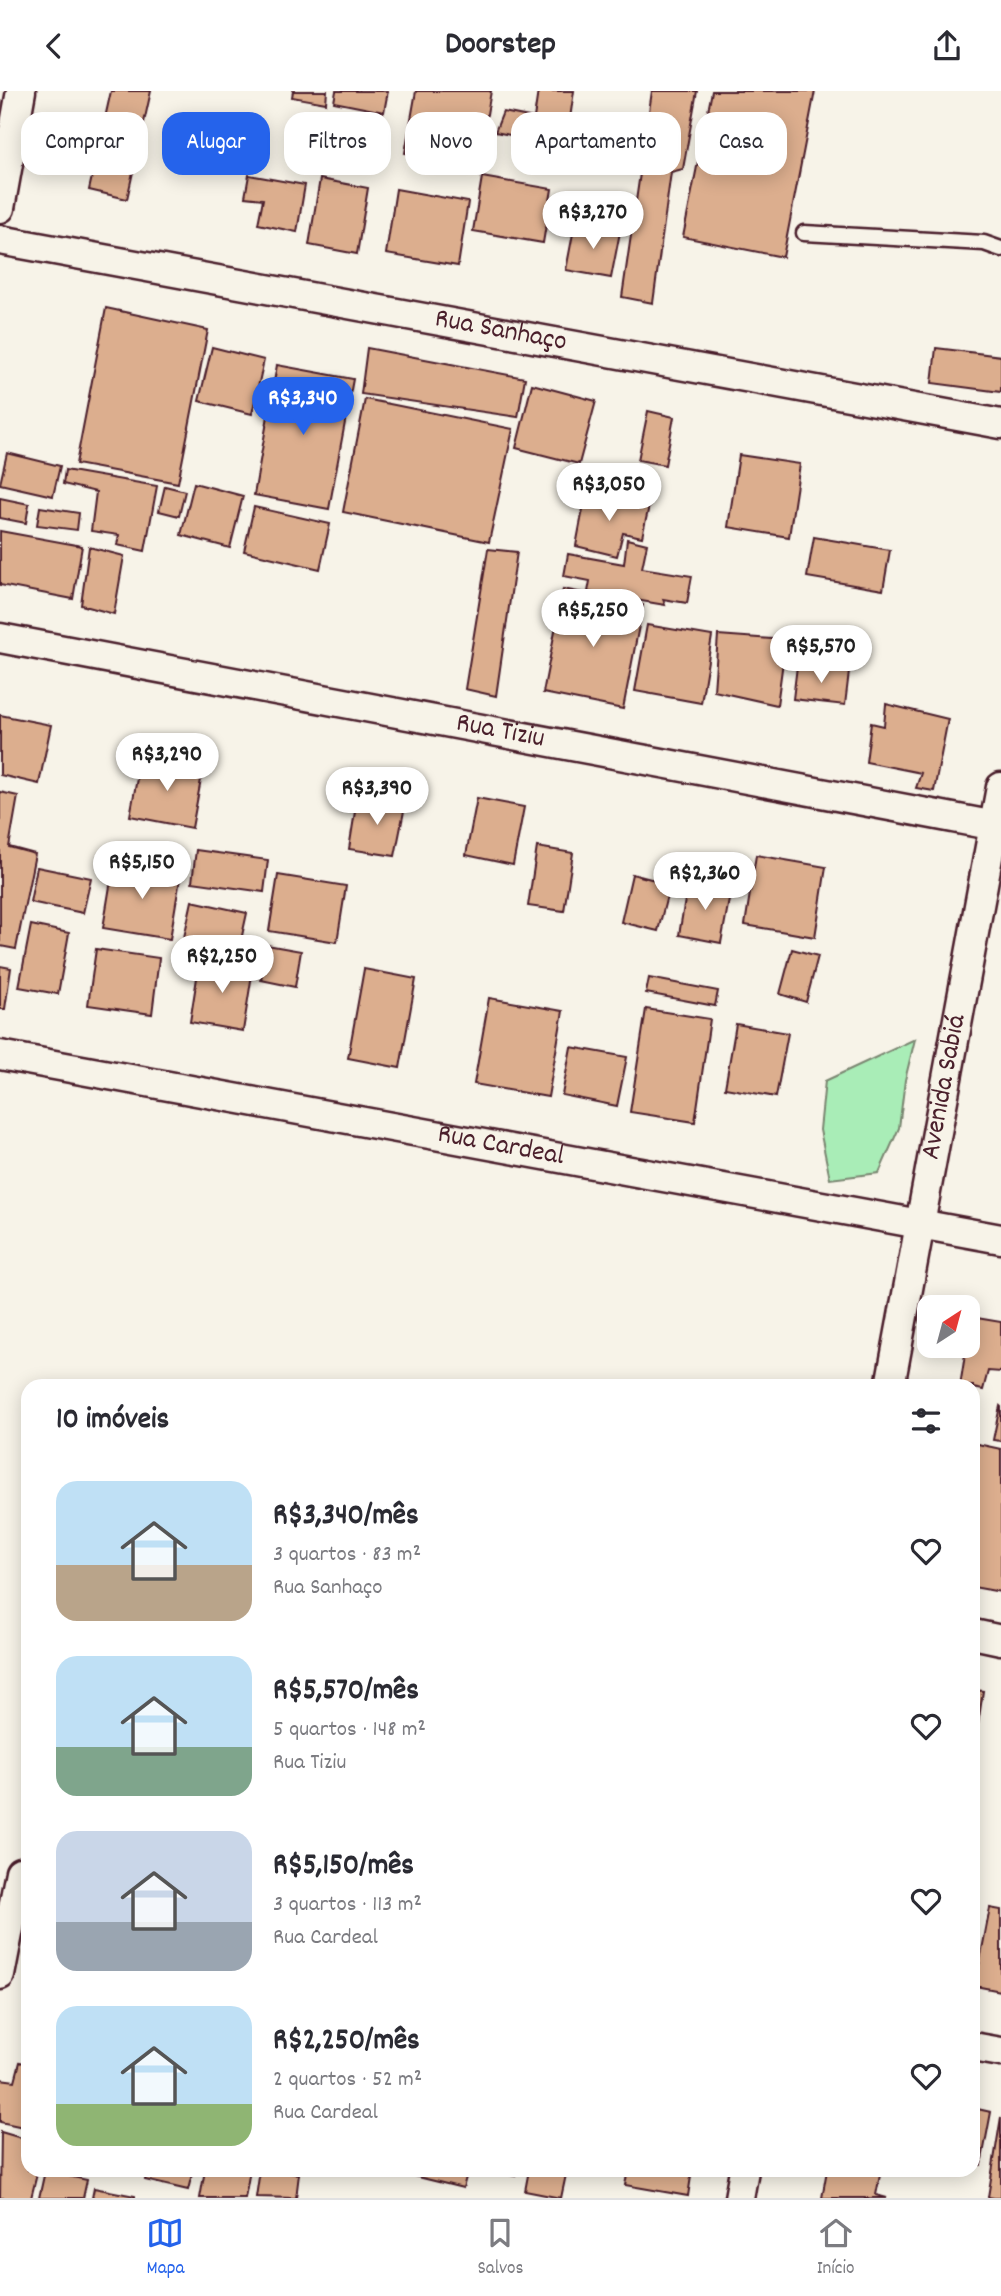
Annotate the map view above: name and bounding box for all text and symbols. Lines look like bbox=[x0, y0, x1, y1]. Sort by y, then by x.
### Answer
text: Doorstep bbox=[445, 23, 556, 69]
icon: back bbox=[35, 27, 73, 65]
icon: share bbox=[928, 27, 966, 65]
chip: Comprar bbox=[21, 112, 148, 175]
chip: Alugar bbox=[162, 112, 270, 175]
chip: Filtros bbox=[284, 112, 391, 175]
chip: Novo bbox=[405, 112, 497, 175]
chip: Apartamento bbox=[511, 112, 681, 175]
chip: Casa bbox=[695, 112, 787, 175]
pin: R$3,270 bbox=[528, 191, 658, 251]
text: R$3,270 bbox=[559, 197, 627, 230]
street label: Rua Sanhaço bbox=[431, 300, 570, 364]
pin: R$3,340 bbox=[238, 377, 368, 437]
text: R$3,340 bbox=[268, 383, 338, 416]
pin: R$3,050 bbox=[544, 463, 674, 523]
text: R$3,050 bbox=[572, 469, 646, 502]
pin: R$5,250 bbox=[528, 589, 658, 649]
text: R$5,250 bbox=[557, 595, 629, 628]
pin: R$5,570 bbox=[756, 625, 886, 685]
text: R$5,570 bbox=[786, 631, 856, 664]
street label: Rua Tiziu bbox=[453, 704, 548, 760]
pin: R$3,290 bbox=[102, 733, 232, 793]
text: R$3,290 bbox=[132, 739, 202, 772]
pin: R$3,390 bbox=[312, 767, 442, 827]
text: R$3,390 bbox=[342, 773, 412, 806]
pin: R$5,150 bbox=[77, 841, 207, 901]
text: R$5,150 bbox=[109, 847, 175, 880]
pin: R$2,360 bbox=[640, 853, 770, 912]
text: R$2,360 bbox=[669, 858, 741, 891]
pin: R$2,250 bbox=[157, 935, 287, 995]
text: R$2,250 bbox=[187, 941, 257, 974]
street label: Avenida Sabiá bbox=[912, 1011, 978, 1163]
street label: Rua Cardeal bbox=[434, 1116, 567, 1178]
north arrow bbox=[917, 1295, 980, 1358]
map controls bbox=[917, 1295, 980, 1358]
text: 10 imóveis bbox=[56, 1400, 169, 1443]
icon: filters bbox=[907, 1402, 945, 1440]
text: R$3,340/mês bbox=[273, 1496, 419, 1539]
icon: home bbox=[112, 1509, 196, 1593]
icon: heart bbox=[907, 1532, 945, 1570]
text: 3 quartos · 83 m² bbox=[273, 1539, 421, 1572]
text: Rua Sanhaço bbox=[273, 1572, 383, 1605]
text: R$5,570/mês bbox=[273, 1671, 419, 1714]
icon: home bbox=[112, 1684, 196, 1768]
icon: heart bbox=[907, 1707, 945, 1745]
text: 5 quartos · 148 m² bbox=[273, 1714, 426, 1747]
text: Rua Tiziu bbox=[273, 1747, 346, 1780]
text: R$5,150/mês bbox=[273, 1846, 414, 1889]
icon: home bbox=[112, 1859, 196, 1943]
icon: heart bbox=[907, 1882, 945, 1920]
text: 3 quartos · 113 m² bbox=[273, 1889, 422, 1922]
text: Rua Cardeal bbox=[273, 1922, 378, 1955]
text: R$2,250/mês bbox=[273, 2021, 420, 2064]
icon: home bbox=[112, 2034, 196, 2118]
icon: heart bbox=[907, 2057, 945, 2095]
text: 2 quartos · 52 m² bbox=[273, 2064, 422, 2097]
text: Rua Cardeal bbox=[273, 2097, 378, 2130]
tab: Mapa bbox=[146, 2214, 184, 2283]
tab: Salvos bbox=[477, 2214, 524, 2283]
tab: Início bbox=[817, 2214, 855, 2283]

